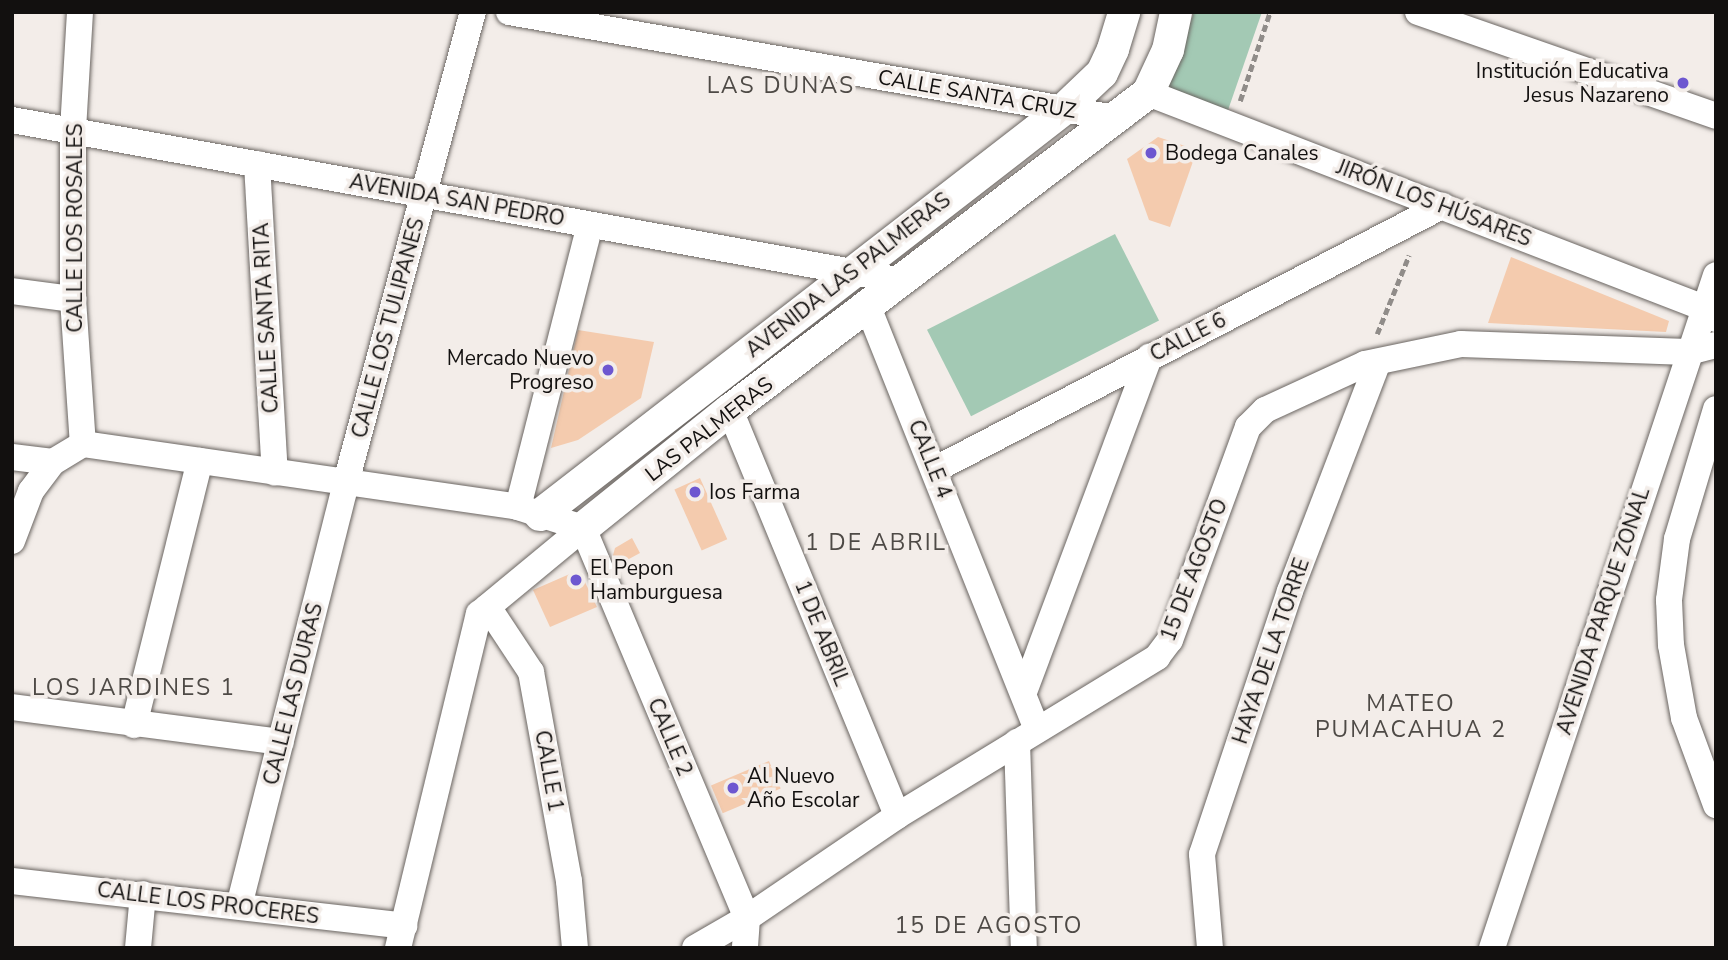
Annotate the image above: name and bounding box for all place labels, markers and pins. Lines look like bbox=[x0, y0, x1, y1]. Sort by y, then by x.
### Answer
place label: Institución Educativa Jesus Nazareno bbox=[1476, 58, 1669, 108]
marker: Institución Educativa Jesus Nazareno bbox=[1675, 75, 1691, 91]
place label: Bodega Canales bbox=[1165, 140, 1318, 166]
marker: Bodega Canales bbox=[1143, 145, 1159, 161]
place label: Mercado Nuevo Progreso bbox=[447, 345, 594, 395]
marker: Mercado Nuevo Progreso bbox=[600, 362, 616, 378]
place label: Ios Farma bbox=[709, 479, 800, 505]
marker: Ios Farma bbox=[687, 484, 703, 500]
place label: El Pepon Hamburguesa bbox=[590, 555, 723, 605]
marker: El Pepon Hamburguesa bbox=[568, 572, 584, 588]
place label: Al Nuevo Año Escolar bbox=[747, 763, 860, 813]
marker: Al Nuevo Año Escolar bbox=[725, 780, 741, 796]

